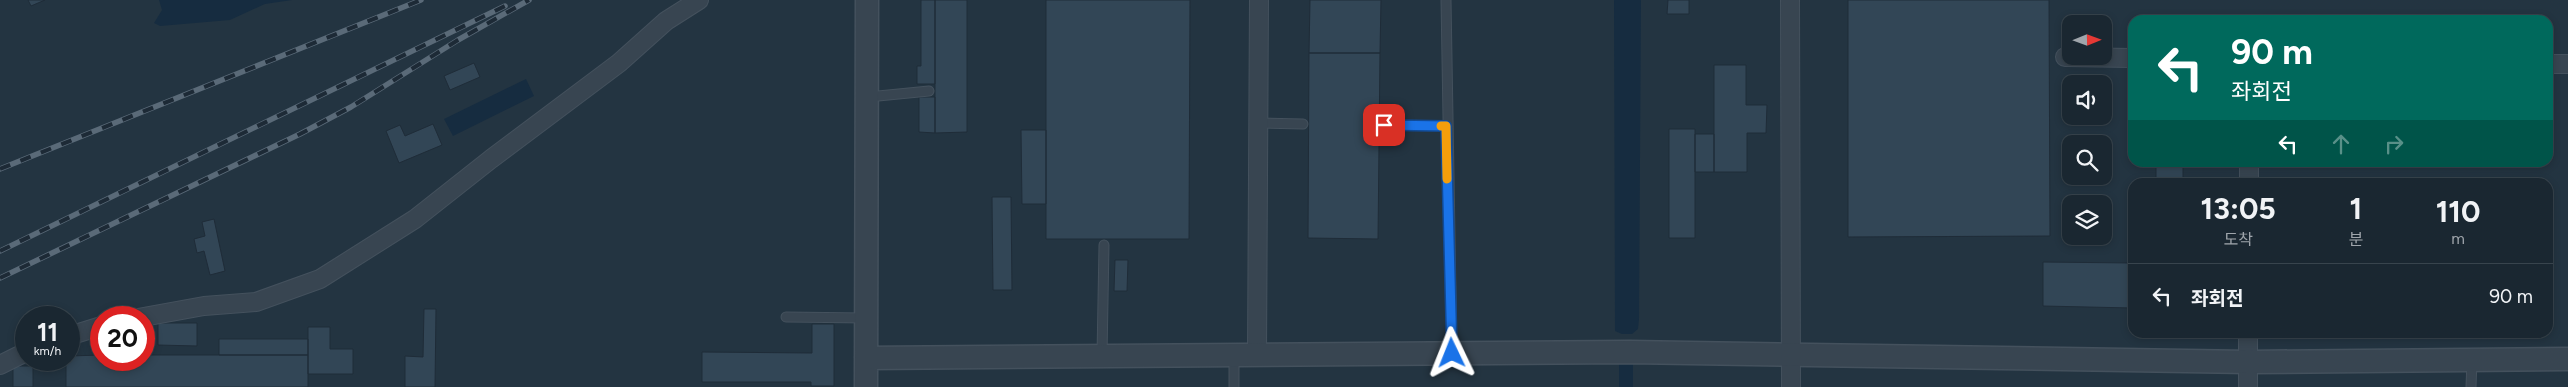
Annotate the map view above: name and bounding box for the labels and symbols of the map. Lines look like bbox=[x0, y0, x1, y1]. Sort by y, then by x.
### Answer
north arrow bbox=[2062, 15, 2112, 65]
pin bbox=[1363, 104, 1405, 146]
speed limit sign: 20 bbox=[90, 306, 155, 371]
position arrow bbox=[1425, 326, 1477, 378]

